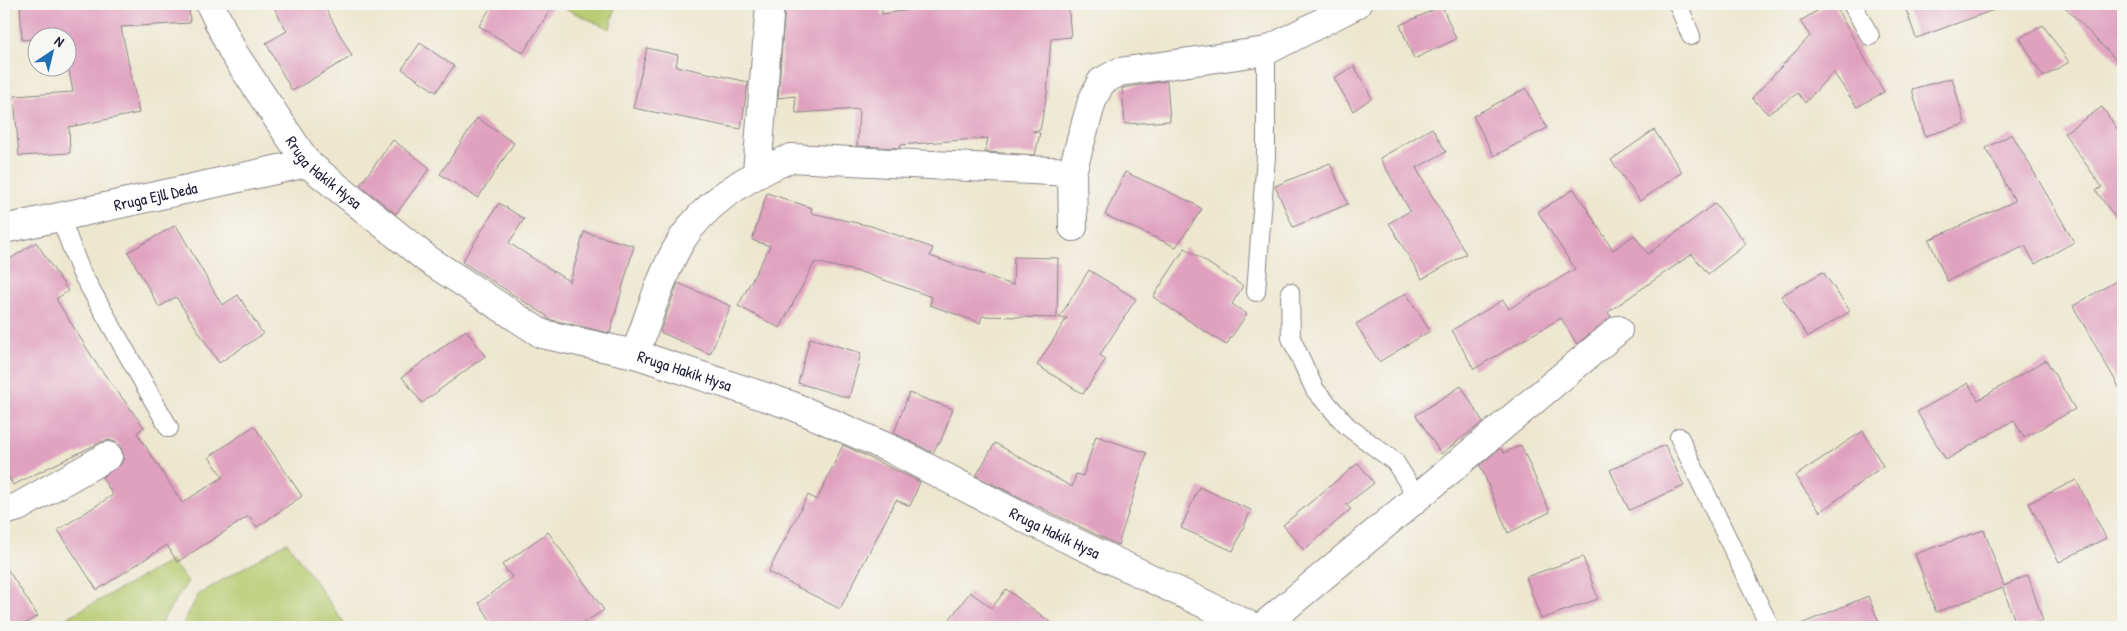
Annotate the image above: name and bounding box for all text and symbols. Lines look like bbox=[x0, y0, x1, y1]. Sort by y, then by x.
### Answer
north arrow bbox=[28, 28, 78, 78]
text: N bbox=[51, 31, 69, 51]
street label: Rruga Hakik Hysa bbox=[281, 131, 366, 214]
street label: Rruga Ejll Deda bbox=[112, 176, 199, 216]
street label: Rruga Hakik Hysa bbox=[635, 345, 735, 396]
street label: Rruga Hakik Hysa bbox=[1006, 501, 1104, 564]

